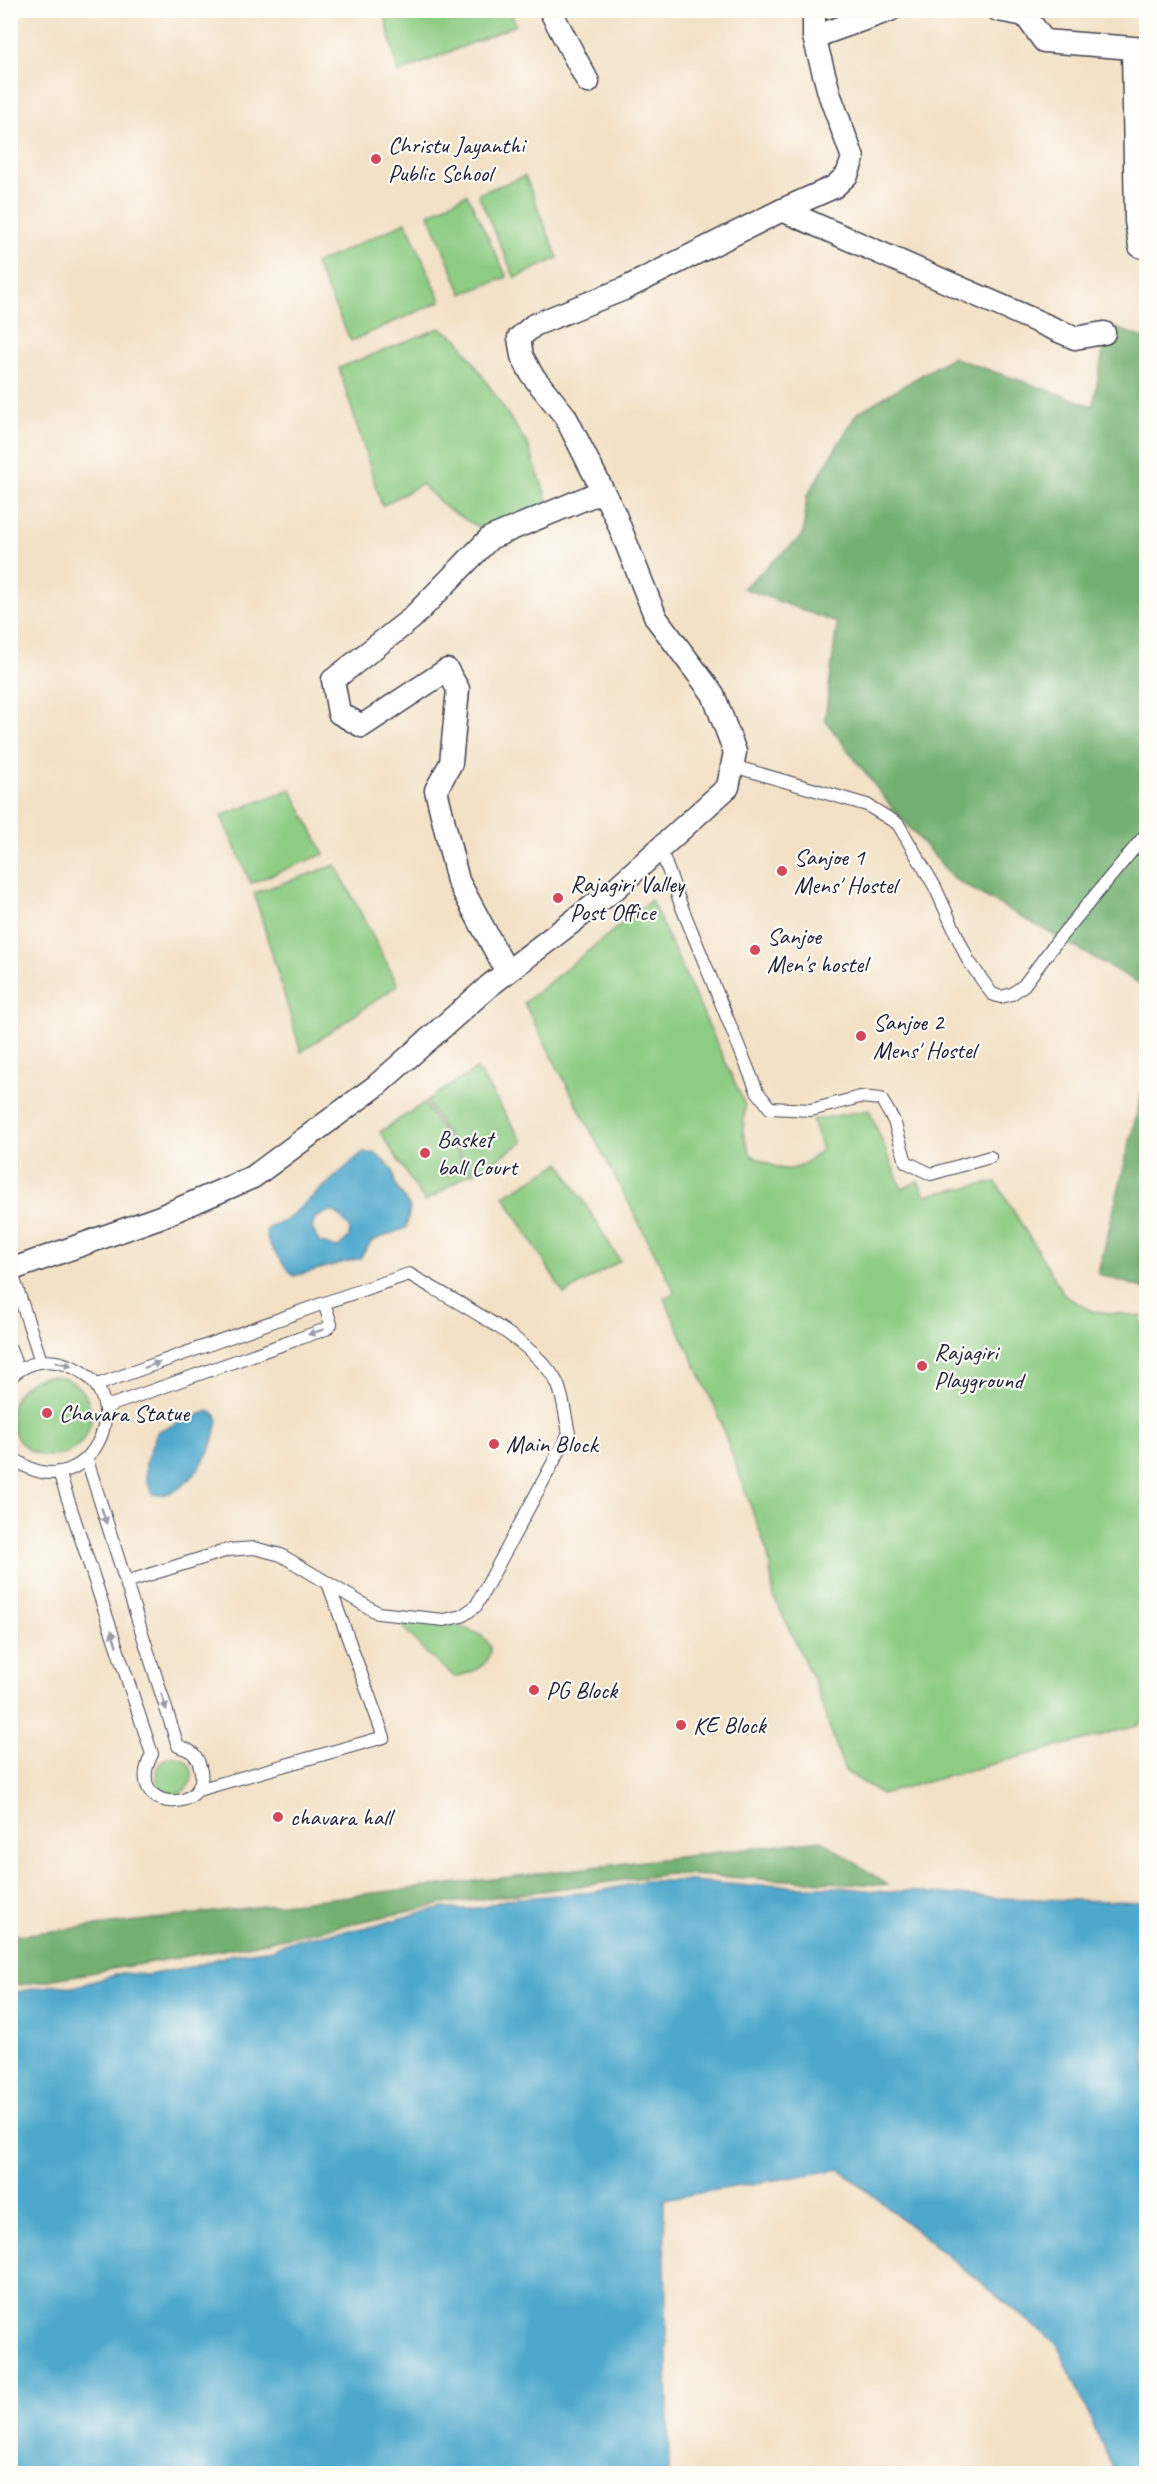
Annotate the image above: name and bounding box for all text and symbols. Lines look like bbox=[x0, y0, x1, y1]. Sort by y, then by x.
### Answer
place label: Christu Jayanthi Public School bbox=[388, 130, 527, 188]
marker: Christu Jayanthi Public School bbox=[369, 152, 383, 166]
place label: Sanjoe 1 Mens' Hostel bbox=[794, 842, 901, 900]
marker: Sanjoe 1 Mens' Hostel bbox=[775, 864, 789, 878]
place label: Rajagiri Valley Post Office bbox=[570, 869, 686, 927]
marker: Rajagiri Valley Post Office bbox=[551, 891, 565, 905]
place label: Sanjoe Men's hostel bbox=[767, 921, 871, 979]
marker: Sanjoe Men's hostel bbox=[748, 943, 762, 957]
place label: Sanjoe 2 Mens' Hostel bbox=[873, 1007, 980, 1065]
marker: Sanjoe 2 Mens' Hostel bbox=[854, 1029, 868, 1043]
place label: Basket ball Court bbox=[437, 1124, 519, 1182]
marker: Basket ball Court bbox=[418, 1146, 432, 1160]
one-way arrow bbox=[307, 1328, 325, 1337]
place label: Rajagiri Playground bbox=[934, 1337, 1026, 1395]
marker: Rajagiri Playground bbox=[915, 1359, 929, 1373]
one-way arrow bbox=[55, 1360, 73, 1369]
one-way arrow bbox=[143, 1360, 161, 1370]
place label: Chavara Statue bbox=[59, 1398, 191, 1428]
marker: Chavara Statue bbox=[40, 1406, 54, 1420]
place label: Main Block bbox=[506, 1429, 600, 1459]
marker: Main Block bbox=[487, 1437, 501, 1451]
one-way arrow bbox=[100, 1507, 110, 1525]
one-way arrow bbox=[108, 1629, 118, 1647]
place label: PG Block bbox=[546, 1675, 619, 1705]
marker: PG Block bbox=[527, 1683, 541, 1697]
one-way arrow bbox=[160, 1693, 169, 1711]
place label: KE Block bbox=[693, 1710, 768, 1740]
marker: KE Block bbox=[674, 1718, 688, 1732]
place label: chavara hall bbox=[290, 1802, 395, 1832]
marker: chavara hall bbox=[271, 1810, 285, 1824]

